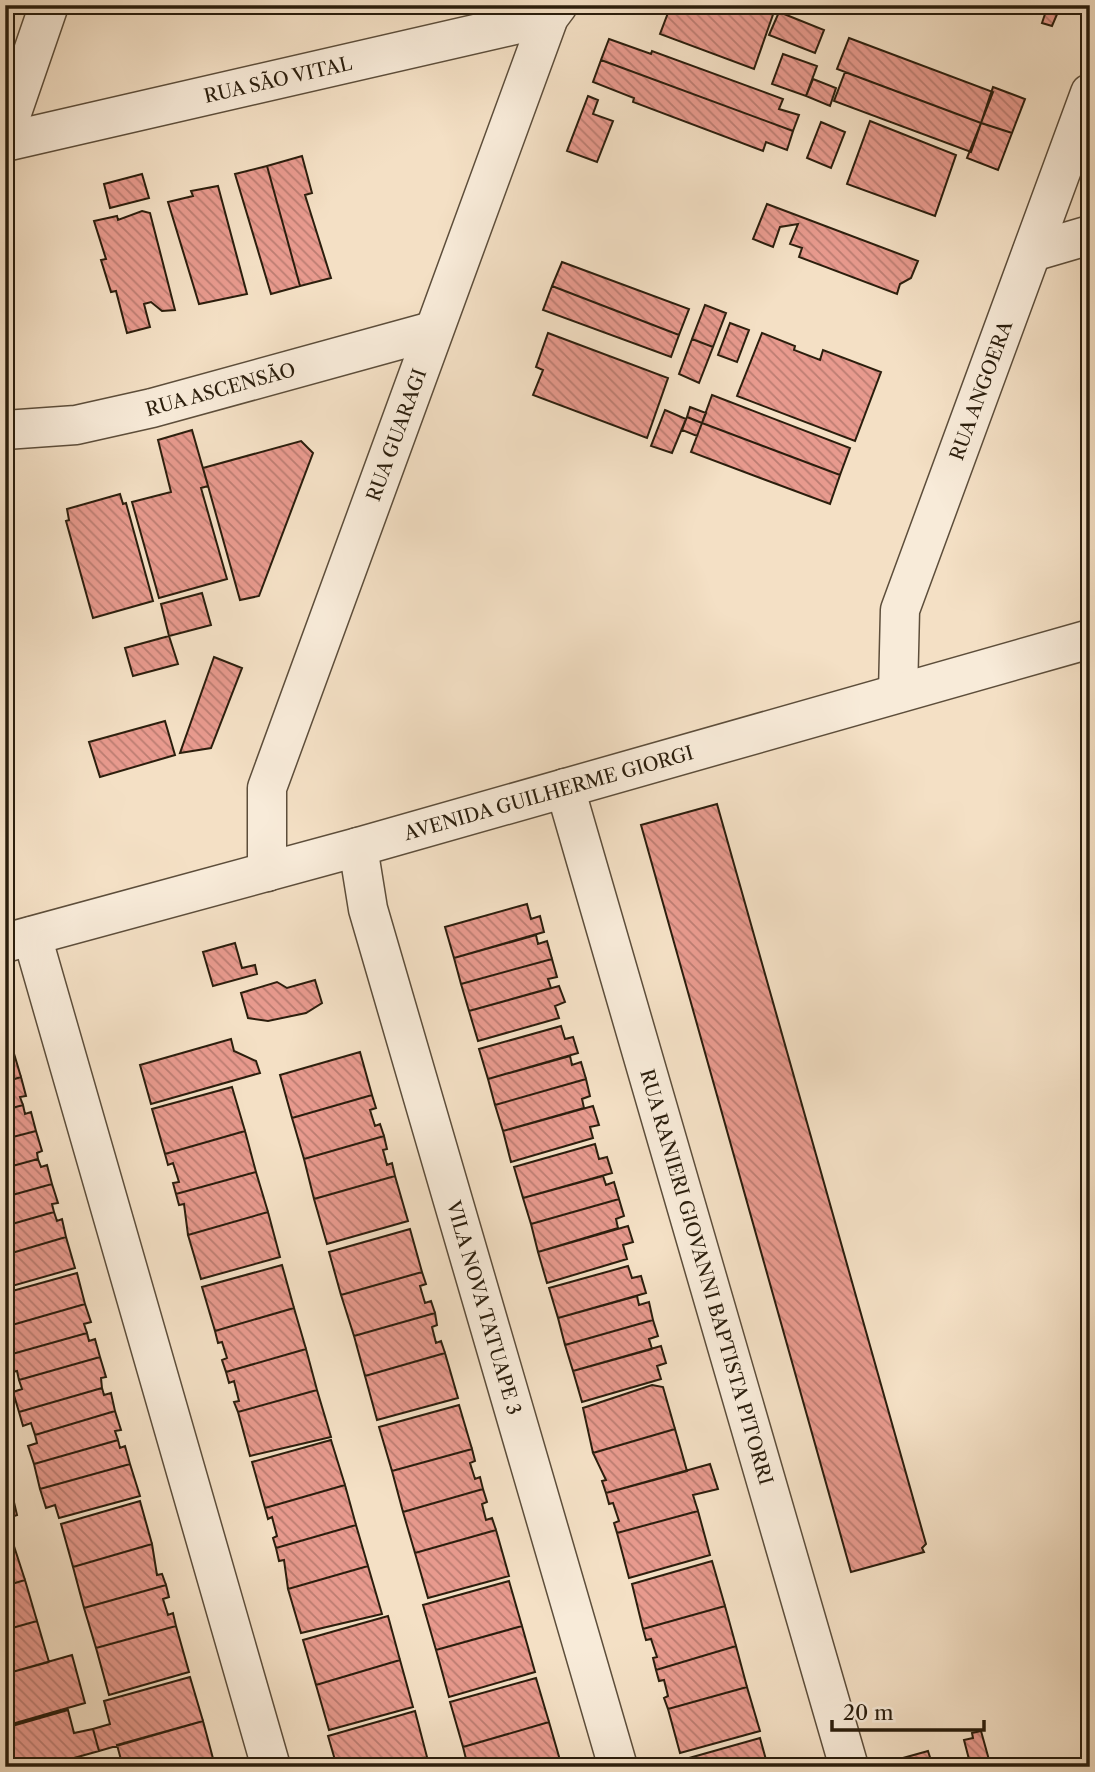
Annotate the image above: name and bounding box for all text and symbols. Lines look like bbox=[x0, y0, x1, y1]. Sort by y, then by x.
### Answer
street label: RUA SÃO VITAL bbox=[202, 51, 355, 107]
street label: RUA ANGOERA bbox=[945, 317, 1017, 463]
street label: RUA ASCENSÃO bbox=[143, 358, 298, 421]
street label: RUA GUARAGI bbox=[361, 365, 431, 504]
street label: AVENIDA GUILHERME GIORGI bbox=[400, 741, 696, 845]
street label: RUA RANIERI GIOVANNI BAPTISTA PITORRI bbox=[636, 1066, 778, 1487]
street label: VILA NOVA TATUAPE 3 bbox=[442, 1197, 526, 1417]
scale bar bbox=[832, 1688, 985, 1732]
text: 20 m bbox=[843, 1700, 894, 1725]

